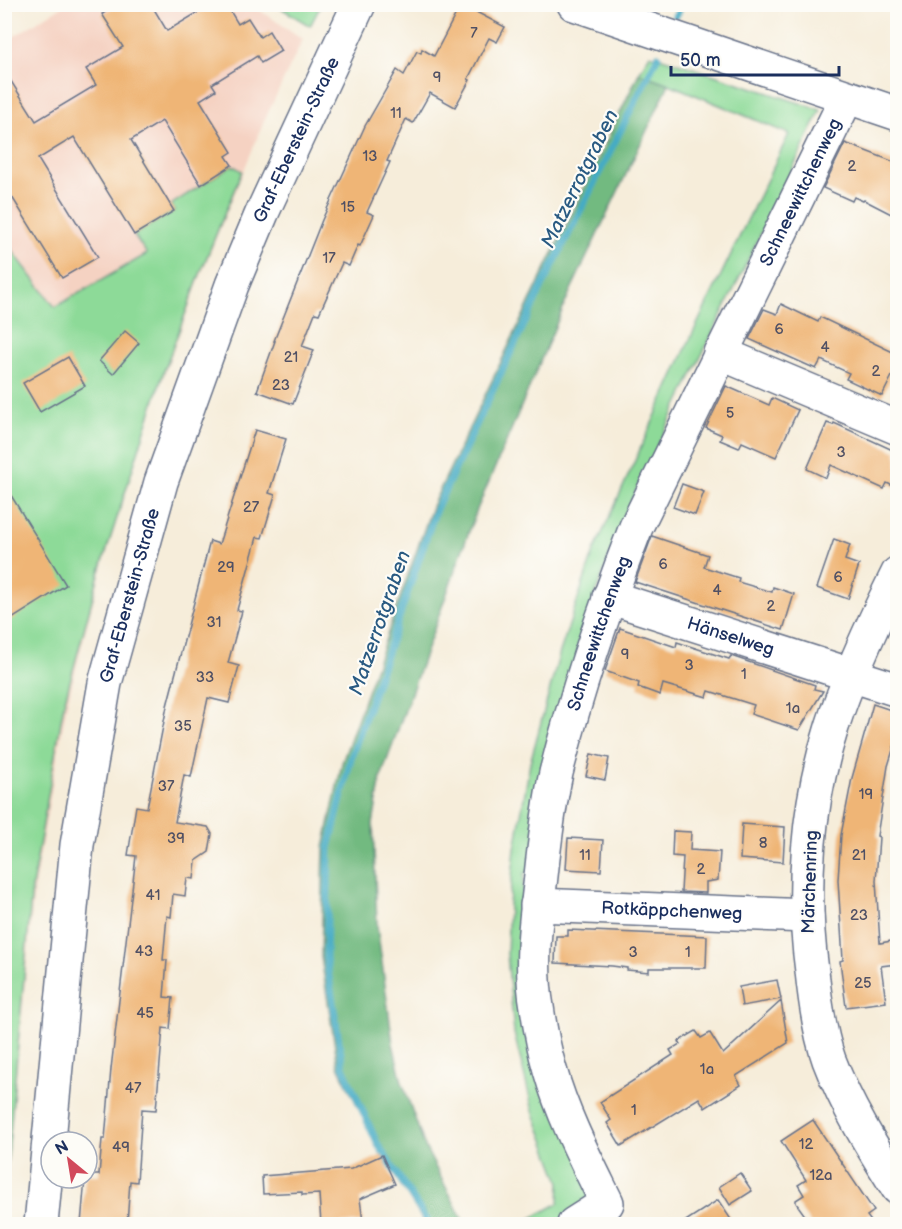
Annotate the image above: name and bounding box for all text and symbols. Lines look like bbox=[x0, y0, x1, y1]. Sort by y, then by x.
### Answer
house number: 7 bbox=[470, 24, 478, 43]
scale bar bbox=[671, 39, 839, 77]
text: 50 m bbox=[680, 50, 721, 71]
street label: Graf-Eberstein-Straße bbox=[249, 53, 344, 226]
house number: 9 bbox=[433, 68, 441, 87]
house number: 11 bbox=[390, 104, 402, 123]
water label: Matzerrotgraben bbox=[536, 106, 624, 252]
street label: Schneewittchenweg bbox=[755, 115, 845, 269]
house number: 13 bbox=[362, 147, 378, 166]
house number: 2 bbox=[848, 157, 857, 176]
house number: 15 bbox=[341, 198, 355, 217]
house number: 17 bbox=[322, 249, 336, 268]
house number: 6 bbox=[774, 320, 784, 339]
house number: 4 bbox=[820, 338, 830, 357]
house number: 21 bbox=[284, 348, 298, 367]
house number: 2 bbox=[872, 362, 881, 381]
house number: 23 bbox=[272, 376, 290, 395]
house number: 5 bbox=[726, 404, 734, 423]
house number: 3 bbox=[836, 443, 846, 462]
house number: 27 bbox=[243, 498, 260, 517]
street label: Graf-Eberstein-Straße bbox=[95, 505, 164, 685]
water label: Matzerrotgraben bbox=[344, 548, 416, 698]
street label: Schneewittchenweg bbox=[563, 553, 634, 713]
house number: 6 bbox=[658, 555, 668, 574]
house number: 29 bbox=[217, 558, 235, 577]
house number: 6 bbox=[833, 568, 843, 587]
house number: 4 bbox=[712, 581, 722, 600]
house number: 2 bbox=[767, 597, 776, 616]
street label: Hänselweg bbox=[685, 612, 777, 660]
house number: 31 bbox=[206, 613, 222, 632]
house number: 9 bbox=[621, 645, 629, 664]
house number: 3 bbox=[684, 656, 694, 675]
house number: 1 bbox=[741, 665, 747, 684]
house number: 33 bbox=[196, 668, 214, 687]
house number: 1a bbox=[786, 699, 800, 718]
house number: 35 bbox=[174, 717, 192, 736]
house number: 37 bbox=[158, 777, 175, 796]
house number: 19 bbox=[859, 785, 873, 804]
house number: 39 bbox=[167, 829, 185, 848]
street label: Märchenring bbox=[798, 830, 822, 934]
house number: 8 bbox=[759, 834, 768, 853]
house number: 11 bbox=[579, 846, 591, 865]
house number: 21 bbox=[852, 846, 866, 865]
house number: 2 bbox=[697, 860, 706, 879]
house number: 41 bbox=[146, 886, 160, 905]
street label: Rotkäppchenweg bbox=[601, 897, 743, 924]
house number: 23 bbox=[850, 906, 868, 925]
house number: 43 bbox=[135, 942, 153, 961]
house number: 3 bbox=[628, 943, 638, 962]
house number: 1 bbox=[685, 943, 691, 962]
house number: 25 bbox=[854, 974, 872, 993]
house number: 45 bbox=[136, 1004, 154, 1023]
house number: 1a bbox=[700, 1060, 714, 1079]
house number: 47 bbox=[125, 1079, 142, 1098]
house number: 1 bbox=[631, 1101, 637, 1120]
north arrow bbox=[39, 1130, 99, 1190]
house number: 12 bbox=[799, 1135, 813, 1154]
text: N bbox=[52, 1137, 72, 1160]
house number: 49 bbox=[112, 1138, 130, 1157]
house number: 12a bbox=[809, 1166, 833, 1185]

